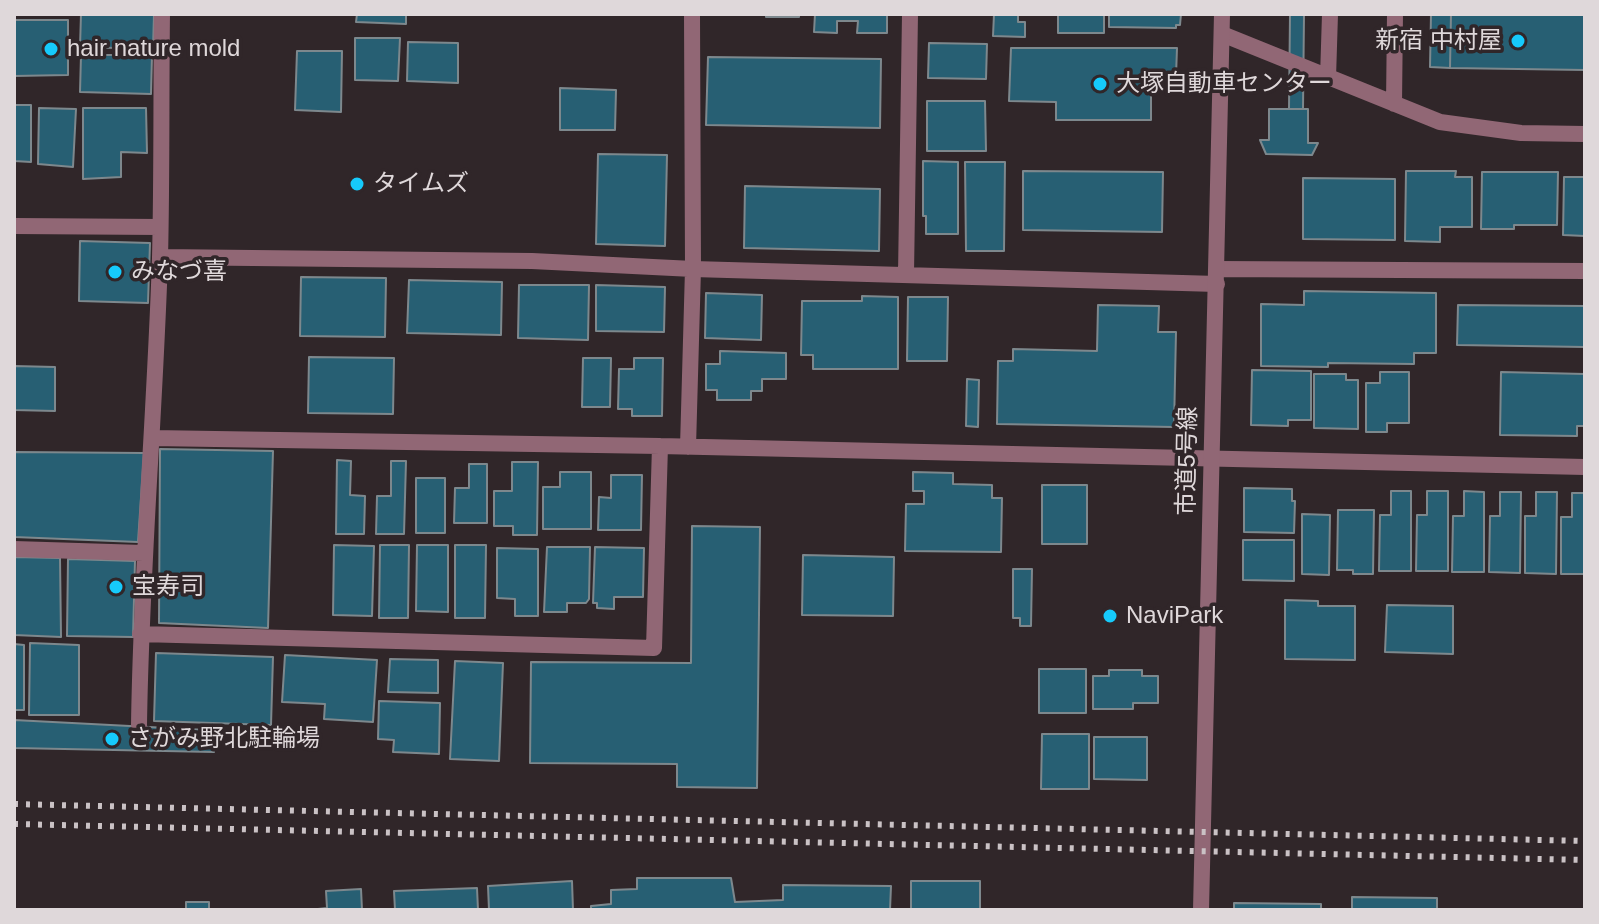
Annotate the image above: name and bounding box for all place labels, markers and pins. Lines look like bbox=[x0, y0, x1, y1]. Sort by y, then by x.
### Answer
place label: 新宿 中村屋 bbox=[1375, 27, 1502, 55]
marker: 新宿 中村屋 bbox=[1509, 32, 1527, 50]
place label: hair nature mold bbox=[67, 35, 240, 63]
marker: hair nature mold bbox=[42, 40, 60, 58]
place label: 大塚自動車センター bbox=[1116, 70, 1332, 98]
marker: 大塚自動車センター bbox=[1091, 75, 1109, 93]
place label: タイムズ bbox=[373, 170, 469, 198]
marker: タイムズ bbox=[348, 175, 366, 193]
place label: みなづ喜 bbox=[131, 258, 227, 286]
marker: みなづ喜 bbox=[106, 263, 124, 281]
place label: 宝寿司 bbox=[132, 573, 204, 601]
marker: 宝寿司 bbox=[107, 578, 125, 596]
place label: NaviPark bbox=[1126, 602, 1223, 630]
marker: NaviPark bbox=[1101, 607, 1119, 625]
place label: さがみ野北駐輪場 bbox=[128, 725, 320, 753]
marker: さがみ野北駐輪場 bbox=[103, 730, 121, 748]

